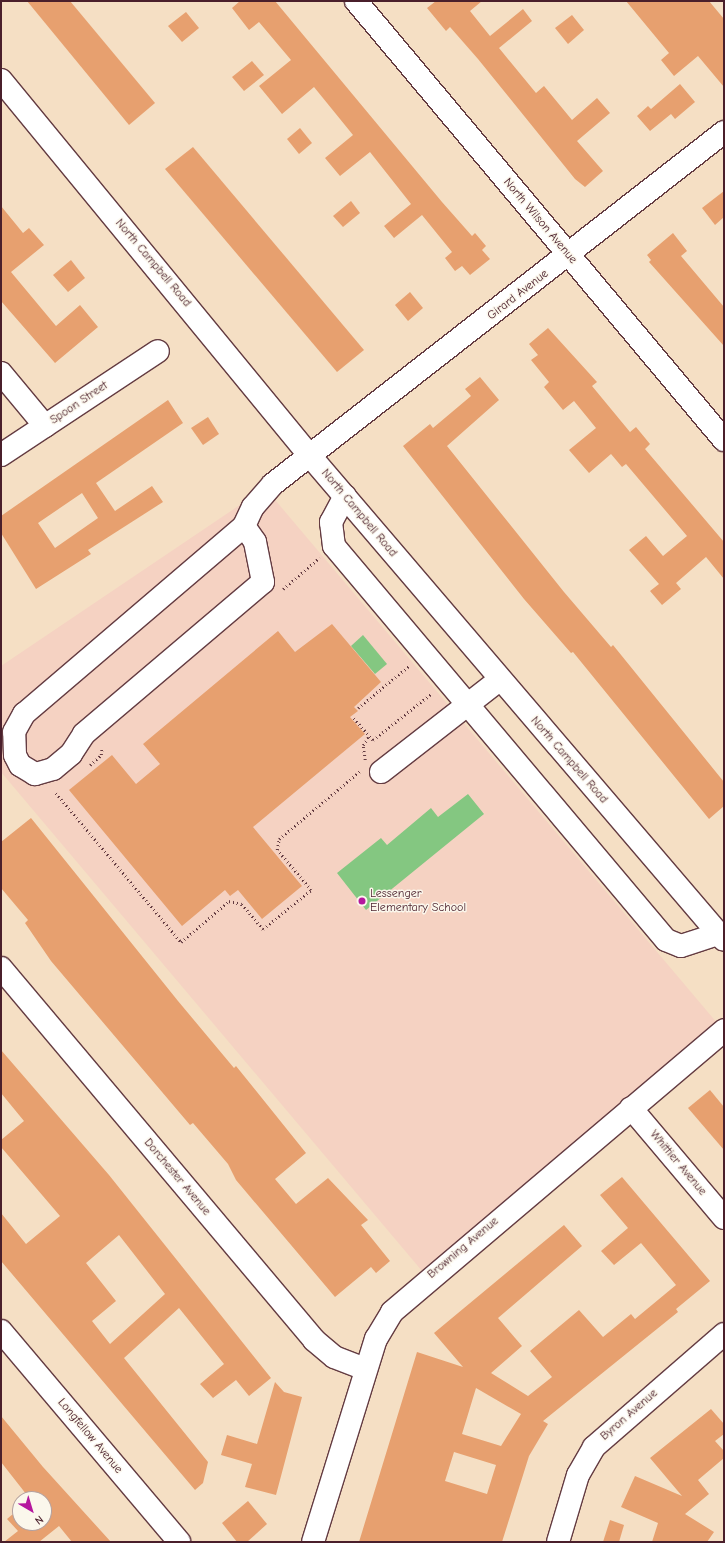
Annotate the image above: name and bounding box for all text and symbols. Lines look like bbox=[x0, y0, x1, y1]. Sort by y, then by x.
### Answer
street label: North Wilson Avenue bbox=[500, 175, 580, 267]
street label: North Campbell Road bbox=[112, 216, 194, 310]
street label: Girard Avenue bbox=[485, 267, 551, 323]
street label: Spoon Street bbox=[47, 378, 111, 428]
street label: North Campbell Road bbox=[318, 466, 400, 560]
street label: North Campbell Road bbox=[527, 714, 611, 806]
place label: Lessenger Elementary School bbox=[370, 887, 466, 915]
marker: Lessenger Elementary School bbox=[357, 896, 367, 906]
street label: Whittier Avenue bbox=[647, 1128, 709, 1198]
street label: Dorchester Avenue bbox=[141, 1136, 213, 1218]
street label: Browning Avenue bbox=[425, 1214, 501, 1282]
street label: Byron Avenue bbox=[598, 1386, 660, 1444]
street label: Longfellow Avenue bbox=[54, 1396, 126, 1476]
north arrow bbox=[12, 1491, 52, 1531]
text: N bbox=[32, 1513, 46, 1527]

